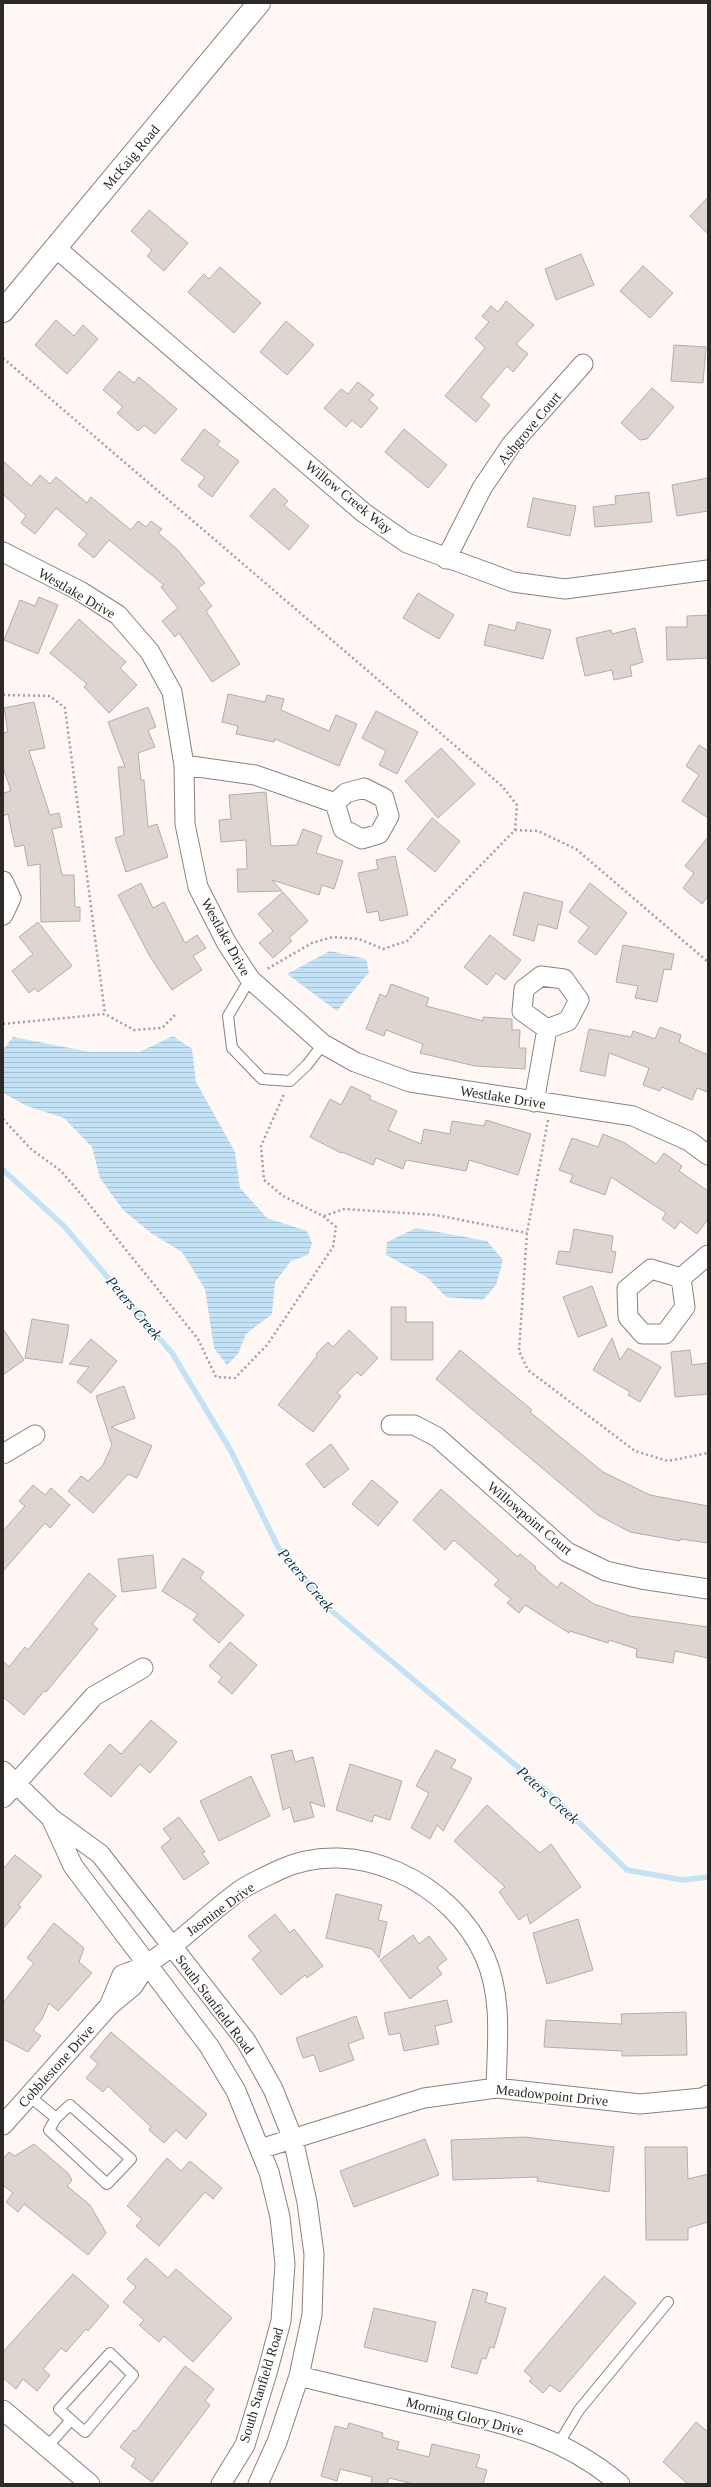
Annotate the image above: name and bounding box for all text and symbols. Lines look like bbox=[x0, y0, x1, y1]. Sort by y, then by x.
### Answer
street label: McKaig Road bbox=[100, 122, 162, 192]
street label: Ashgrove Court bbox=[495, 389, 564, 468]
street label: Willow Creek Way bbox=[302, 458, 395, 537]
street label: Westlake Drive bbox=[36, 565, 118, 622]
street label: Westlake Drive bbox=[198, 896, 253, 979]
street label: Westlake Drive bbox=[459, 1083, 547, 1112]
water label: Peters Creek bbox=[102, 1272, 165, 1343]
street label: Willowpoint Court bbox=[484, 1479, 575, 1558]
water label: Peters Creek bbox=[274, 1544, 337, 1615]
water label: Peters Creek bbox=[513, 1763, 582, 1827]
street label: Jasmine Drive bbox=[183, 1880, 257, 1939]
street label: South Stanfield Road bbox=[173, 1952, 257, 2057]
street label: Cobblestone Drive bbox=[16, 2022, 97, 2111]
street label: Meadowpoint Drive bbox=[495, 2082, 609, 2109]
street label: South Stanfield Road bbox=[237, 2326, 286, 2445]
street label: Morning Glory Drive bbox=[405, 2395, 525, 2438]

